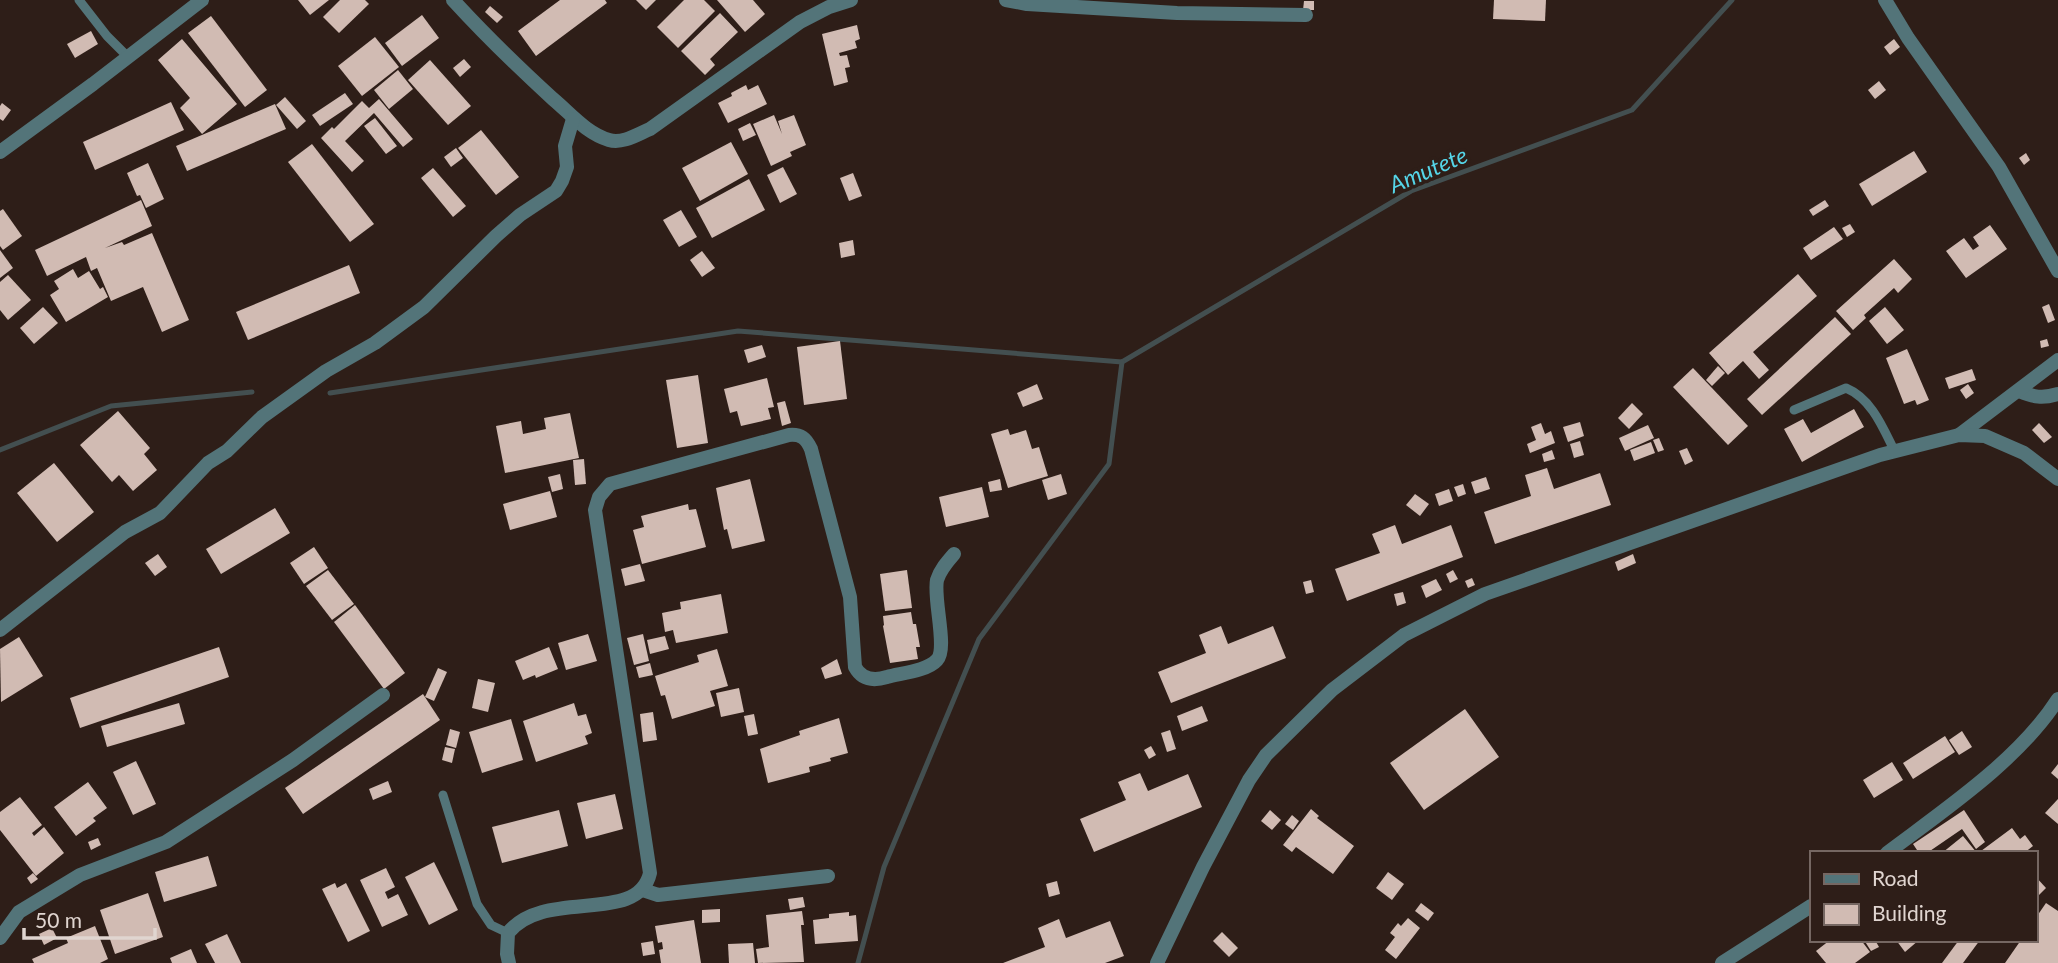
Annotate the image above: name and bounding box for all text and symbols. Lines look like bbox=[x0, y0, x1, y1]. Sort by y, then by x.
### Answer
water label: Amutete bbox=[1384, 140, 1471, 198]
legend bbox=[1810, 851, 2037, 942]
text: Road bbox=[1872, 865, 1919, 890]
scale bar bbox=[24, 897, 156, 941]
text: Building bbox=[1872, 900, 1947, 925]
text: 50 m bbox=[35, 907, 82, 932]

